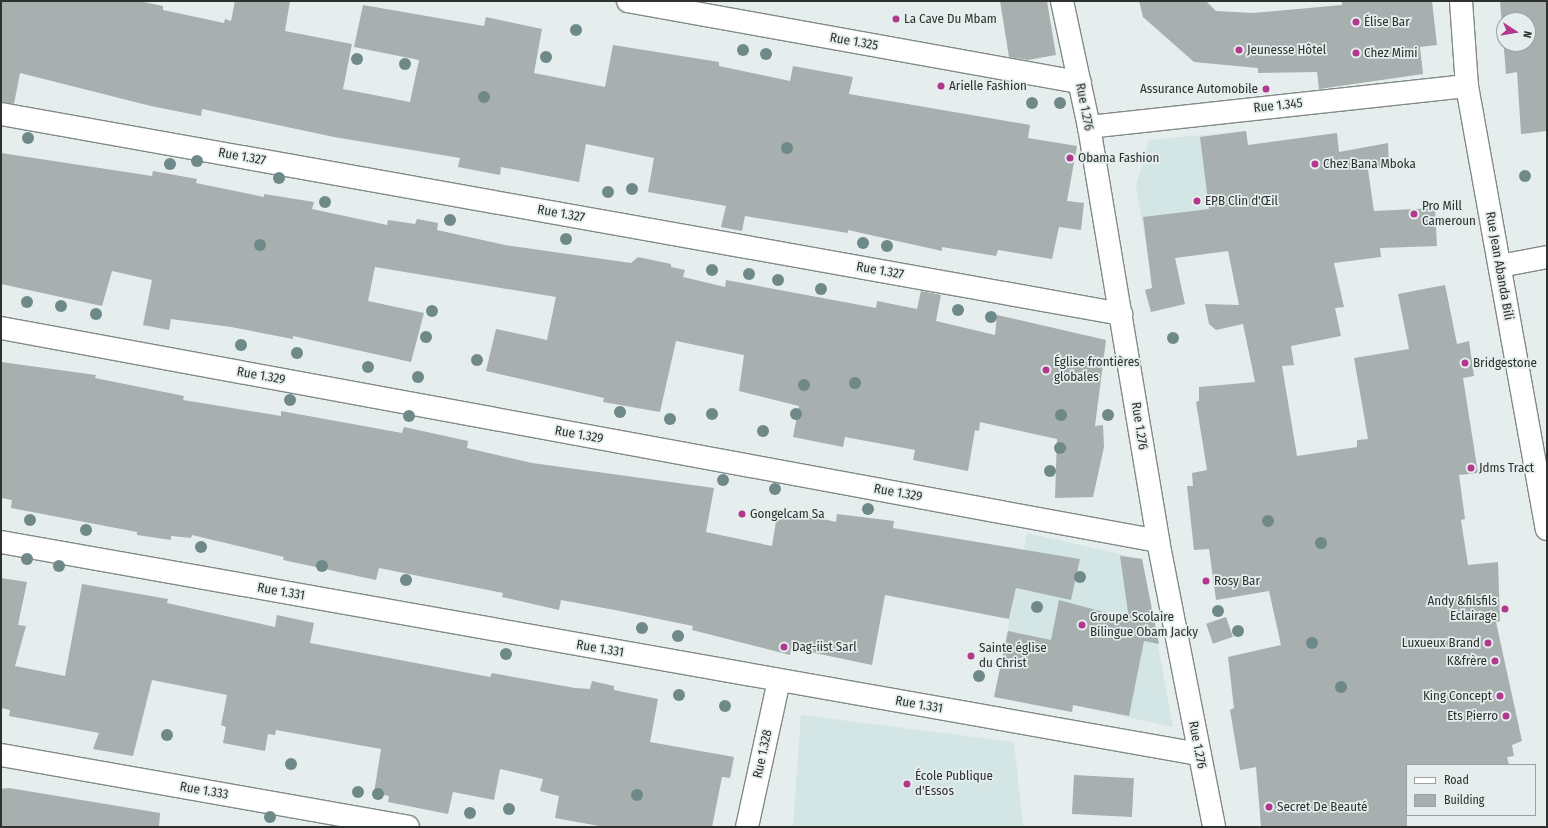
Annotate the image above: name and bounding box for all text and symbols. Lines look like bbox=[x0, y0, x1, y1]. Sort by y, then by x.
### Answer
place label: La Cave Du Mbam bbox=[904, 11, 997, 27]
north arrow bbox=[1496, 12, 1536, 52]
marker: La Cave Du Mbam bbox=[891, 14, 901, 24]
place label: Élise Bar bbox=[1364, 14, 1410, 30]
marker: Élise Bar bbox=[1351, 17, 1361, 27]
street label: Rue 1.325 bbox=[829, 30, 879, 54]
text: N bbox=[1520, 30, 1534, 39]
place label: Jeunesse Hôtel bbox=[1247, 42, 1326, 58]
marker: Jeunesse Hôtel bbox=[1234, 45, 1244, 55]
place label: Chez Mimi bbox=[1364, 45, 1418, 61]
marker: Chez Mimi bbox=[1351, 48, 1361, 58]
place label: Arielle Fashion bbox=[949, 78, 1027, 94]
marker: Arielle Fashion bbox=[936, 81, 946, 91]
place label: Assurance Automobile bbox=[1140, 81, 1258, 97]
street label: Rue 1.276 bbox=[1072, 82, 1096, 132]
marker: Assurance Automobile bbox=[1261, 84, 1271, 94]
street label: Rue 1.345 bbox=[1253, 96, 1303, 116]
street label: Rue 1.327 bbox=[217, 145, 267, 169]
place label: Obama Fashion bbox=[1078, 150, 1159, 166]
marker: Obama Fashion bbox=[1065, 153, 1075, 163]
place label: Chez Bana Mboka bbox=[1323, 156, 1416, 172]
marker: Chez Bana Mboka bbox=[1310, 159, 1320, 169]
place label: EPB Clin d'Œil bbox=[1205, 193, 1278, 209]
marker: EPB Clin d'Œil bbox=[1192, 196, 1202, 206]
place label: Pro Mill Cameroun bbox=[1422, 199, 1476, 230]
street label: Rue 1.327 bbox=[536, 202, 586, 226]
marker: Pro Mill Cameroun bbox=[1409, 209, 1419, 219]
street label: Rue Jean Abanda Bili bbox=[1482, 211, 1516, 321]
street label: Rue 1.327 bbox=[855, 259, 905, 283]
place label: Église frontières globales bbox=[1054, 355, 1140, 386]
place label: Bridgestone bbox=[1473, 355, 1537, 371]
marker: Bridgestone bbox=[1460, 358, 1470, 368]
street label: Rue 1.329 bbox=[236, 364, 286, 388]
marker: Église frontières globales bbox=[1041, 365, 1051, 375]
street label: Rue 1.276 bbox=[1128, 401, 1150, 451]
street label: Rue 1.329 bbox=[554, 423, 604, 447]
place label: Jdms Tract bbox=[1479, 460, 1534, 476]
marker: Jdms Tract bbox=[1466, 463, 1476, 473]
street label: Rue 1.329 bbox=[873, 481, 923, 505]
place label: Gongelcam Sa bbox=[750, 506, 825, 522]
marker: Gongelcam Sa bbox=[737, 509, 747, 519]
place label: Rosy Bar bbox=[1214, 573, 1260, 589]
marker: Rosy Bar bbox=[1201, 576, 1211, 586]
street label: Rue 1.331 bbox=[256, 580, 306, 604]
place label: Andy &filsfils Eclairage bbox=[1428, 594, 1497, 625]
marker: Andy &filsfils Eclairage bbox=[1500, 604, 1510, 614]
place label: Groupe Scolaire Bilingue Obam Jacky bbox=[1090, 610, 1198, 641]
marker: Groupe Scolaire Bilingue Obam Jacky bbox=[1077, 620, 1087, 630]
place label: Luxueux Brand bbox=[1402, 635, 1480, 651]
street label: Rue 1.331 bbox=[575, 637, 625, 661]
marker: Luxueux Brand bbox=[1483, 638, 1493, 648]
place label: Dag-iist Sarl bbox=[792, 639, 857, 655]
place label: Sainte église du Christ bbox=[979, 641, 1047, 672]
marker: Dag-iist Sarl bbox=[779, 642, 789, 652]
marker: Sainte église du Christ bbox=[966, 651, 976, 661]
place label: K&frère bbox=[1447, 653, 1487, 669]
marker: K&frère bbox=[1490, 656, 1500, 666]
place label: King Concept bbox=[1423, 688, 1492, 704]
marker: King Concept bbox=[1495, 691, 1505, 701]
street label: Rue 1.331 bbox=[894, 693, 944, 717]
place label: Ets Pierro bbox=[1447, 708, 1498, 724]
marker: Ets Pierro bbox=[1501, 711, 1511, 721]
street label: Rue 1.276 bbox=[1185, 720, 1209, 770]
street label: Rue 1.328 bbox=[750, 728, 776, 780]
legend bbox=[1406, 764, 1536, 816]
place label: École Publique d'Essos bbox=[915, 769, 993, 800]
text: Road bbox=[1444, 773, 1469, 787]
street label: Rue 1.333 bbox=[179, 779, 229, 803]
marker: École Publique d'Essos bbox=[902, 779, 912, 789]
text: Building bbox=[1444, 793, 1484, 807]
place label: Secret De Beauté bbox=[1277, 799, 1367, 815]
marker: Secret De Beauté bbox=[1264, 802, 1274, 812]

